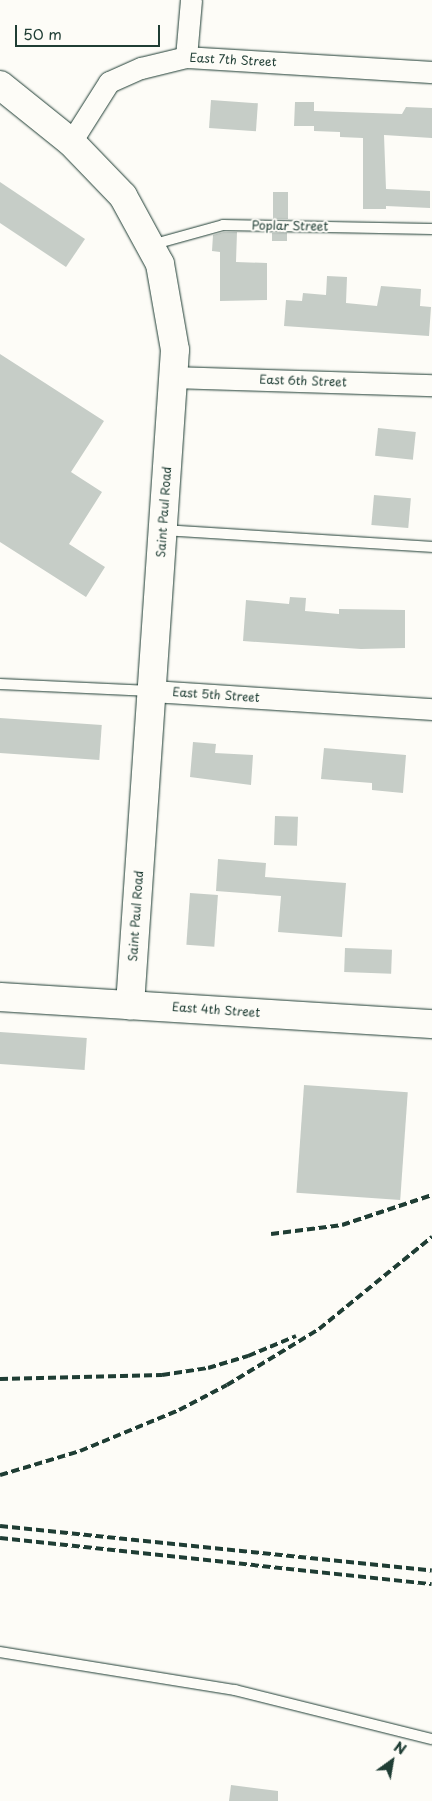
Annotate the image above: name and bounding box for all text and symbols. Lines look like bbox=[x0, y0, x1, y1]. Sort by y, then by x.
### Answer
scale bar bbox=[18, 15, 162, 47]
text: 50 m bbox=[23, 22, 62, 45]
street label: East 7th Street bbox=[189, 51, 277, 69]
street label: Poplar Street bbox=[251, 218, 329, 234]
street label: East 6th Street bbox=[258, 372, 348, 390]
street label: Saint Paul Road bbox=[154, 466, 174, 558]
street label: East 5th Street bbox=[172, 685, 260, 705]
street label: Saint Paul Road bbox=[126, 870, 146, 962]
street label: East 4th Street bbox=[171, 1000, 261, 1020]
north arrow bbox=[367, 1736, 417, 1786]
text: N bbox=[390, 1736, 410, 1760]

